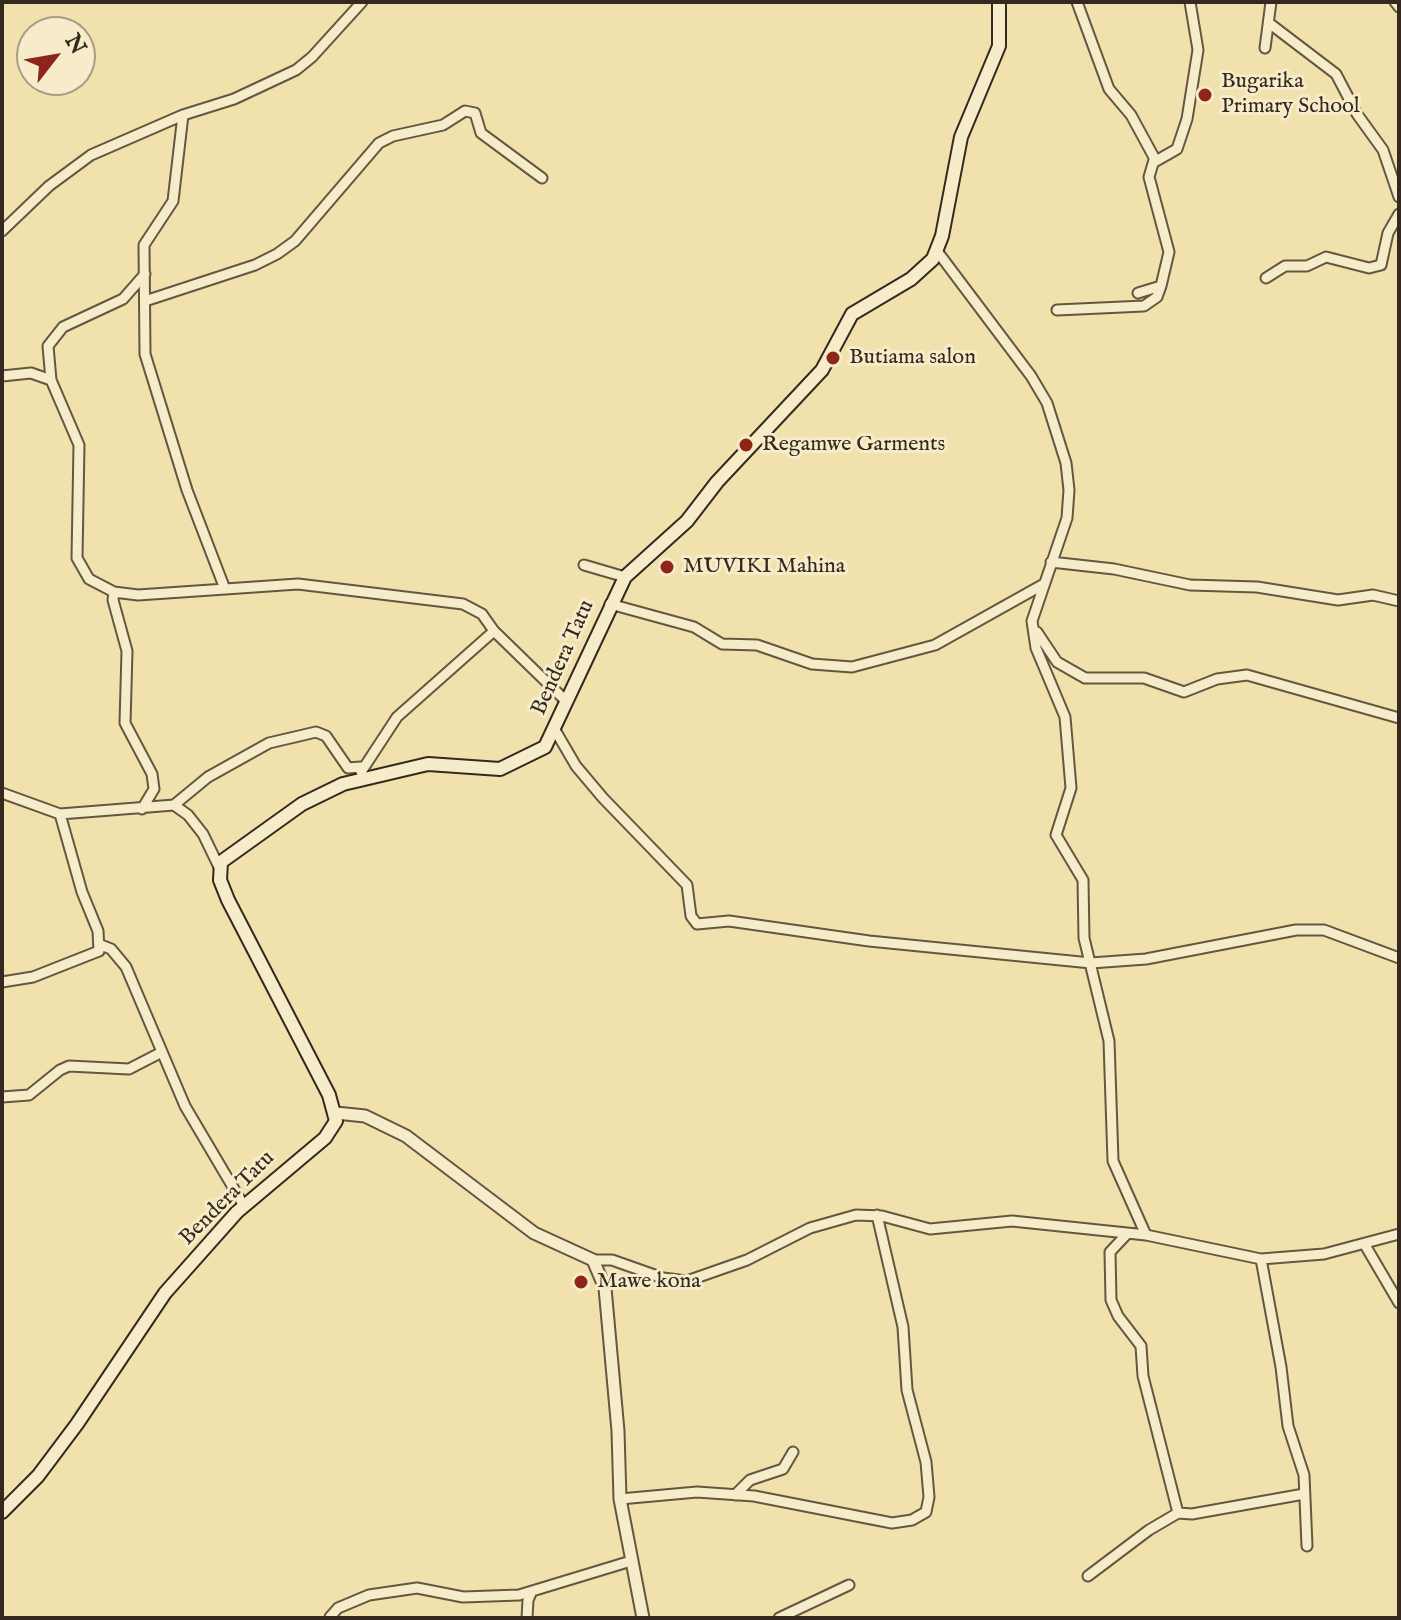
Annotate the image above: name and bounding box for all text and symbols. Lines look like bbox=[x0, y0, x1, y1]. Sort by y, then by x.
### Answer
north arrow bbox=[16, 16, 96, 96]
text: N bbox=[58, 29, 92, 60]
place label: Bugarika Primary School bbox=[1221, 69, 1360, 120]
marker: Bugarika Primary School bbox=[1196, 86, 1214, 104]
place label: Butiama salon bbox=[849, 345, 976, 371]
marker: Butiama salon bbox=[824, 349, 842, 367]
place label: Regamwe Garments bbox=[762, 432, 945, 458]
marker: Regamwe Garments bbox=[737, 436, 755, 454]
place label: MUVIKI Mahina bbox=[683, 554, 845, 580]
marker: MUVIKI Mahina bbox=[658, 558, 676, 576]
street label: Bendera Tatu bbox=[527, 596, 601, 720]
street label: Bendera Tatu bbox=[175, 1146, 281, 1252]
place label: Mawe kona bbox=[597, 1269, 701, 1295]
marker: Mawe kona bbox=[572, 1273, 590, 1291]

